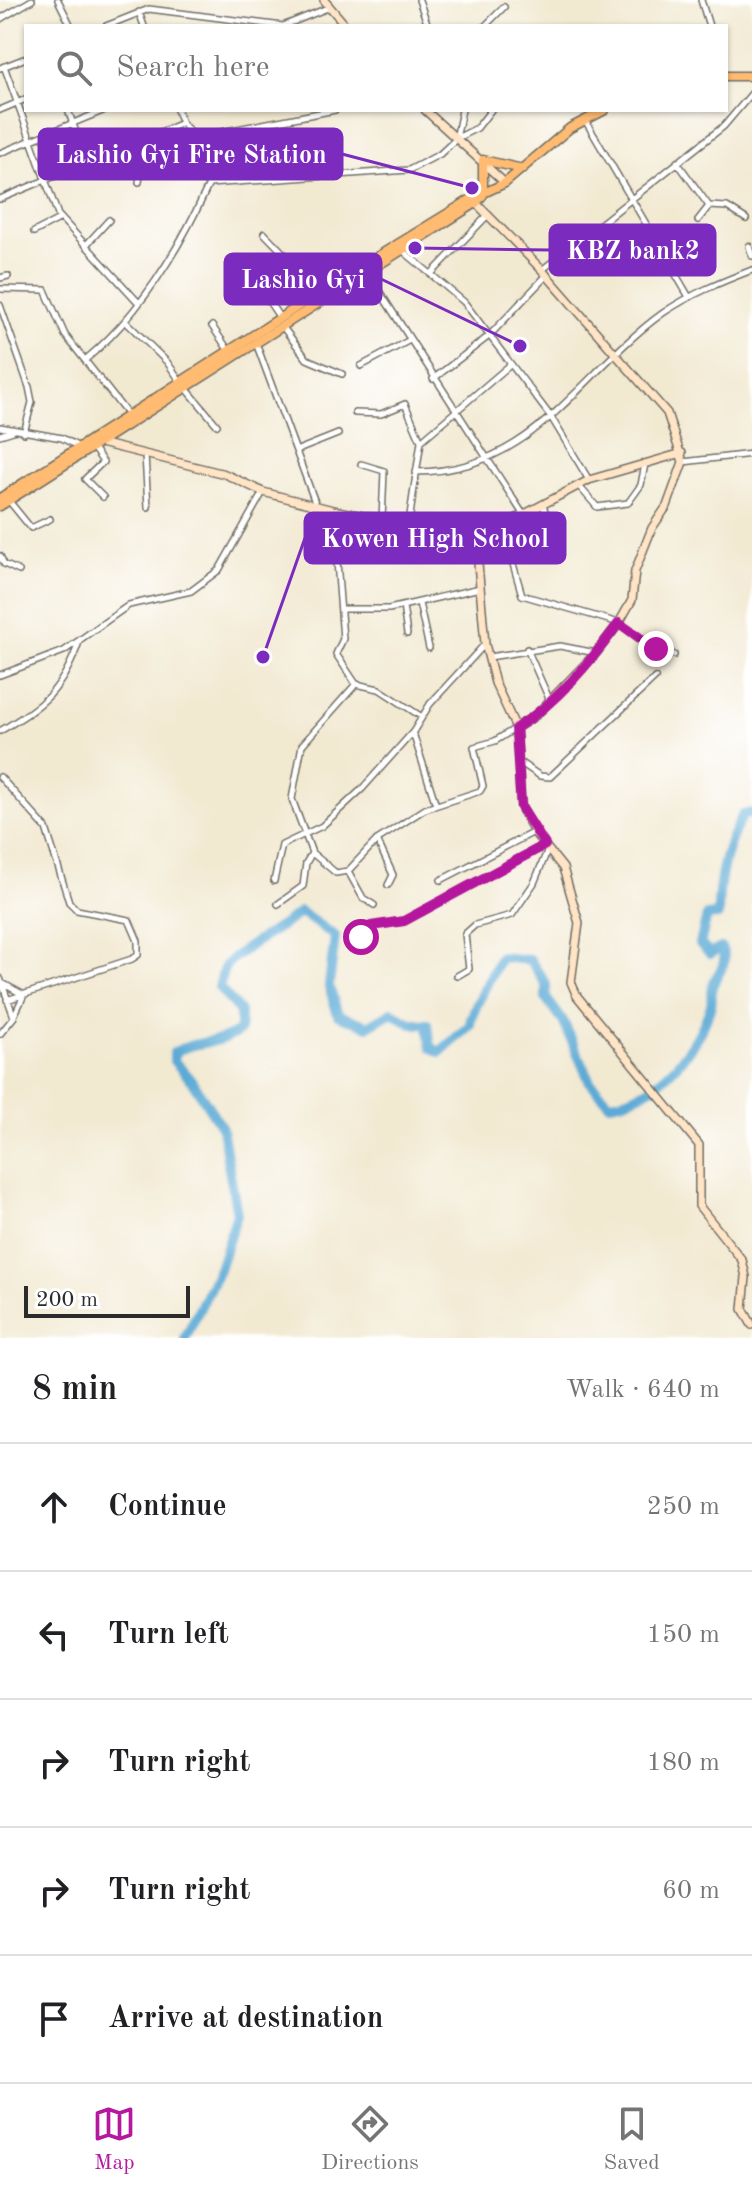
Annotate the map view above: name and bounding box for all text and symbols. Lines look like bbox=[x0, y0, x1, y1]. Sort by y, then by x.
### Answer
search box bbox=[24, 24, 728, 112]
icon: search bbox=[52, 46, 96, 90]
text: Search here bbox=[116, 53, 270, 83]
callout: Lashio Gyi Fire Station bbox=[39, 129, 342, 179]
text: Lashio Gyi Fire Station bbox=[55, 143, 327, 169]
callout: KBZ bank2 bbox=[550, 225, 715, 275]
text: KBZ bank2 bbox=[566, 239, 700, 265]
callout: Lashio Gyi bbox=[225, 254, 381, 304]
text: Lashio Gyi bbox=[241, 268, 365, 294]
callout: Kowen High School bbox=[305, 513, 565, 563]
text: Kowen High School bbox=[321, 527, 549, 553]
route end bbox=[638, 631, 674, 667]
route start bbox=[343, 919, 379, 955]
scale bar bbox=[24, 1282, 190, 1318]
text: 200 m bbox=[36, 1289, 98, 1311]
text: 8 min bbox=[32, 1373, 117, 1407]
text: Walk · 640 m bbox=[566, 1377, 720, 1403]
icon: ahead bbox=[32, 1485, 76, 1529]
text: Continue bbox=[108, 1492, 227, 1522]
text: 250 m bbox=[647, 1494, 720, 1520]
icon: left bbox=[32, 1613, 76, 1657]
text: Turn left bbox=[108, 1620, 229, 1650]
text: 150 m bbox=[647, 1622, 720, 1648]
icon: right bbox=[32, 1741, 76, 1785]
text: Turn right bbox=[108, 1748, 250, 1778]
text: 180 m bbox=[647, 1750, 720, 1776]
icon: right bbox=[32, 1869, 76, 1913]
text: Turn right bbox=[108, 1876, 250, 1906]
text: 60 m bbox=[662, 1878, 720, 1904]
icon: arrive bbox=[32, 1997, 76, 2041]
text: Arrive at destination bbox=[108, 2004, 383, 2034]
tab: Map bbox=[92, 2102, 136, 2177]
tab: Directions bbox=[321, 2102, 419, 2177]
tab: Saved bbox=[604, 2102, 660, 2177]

